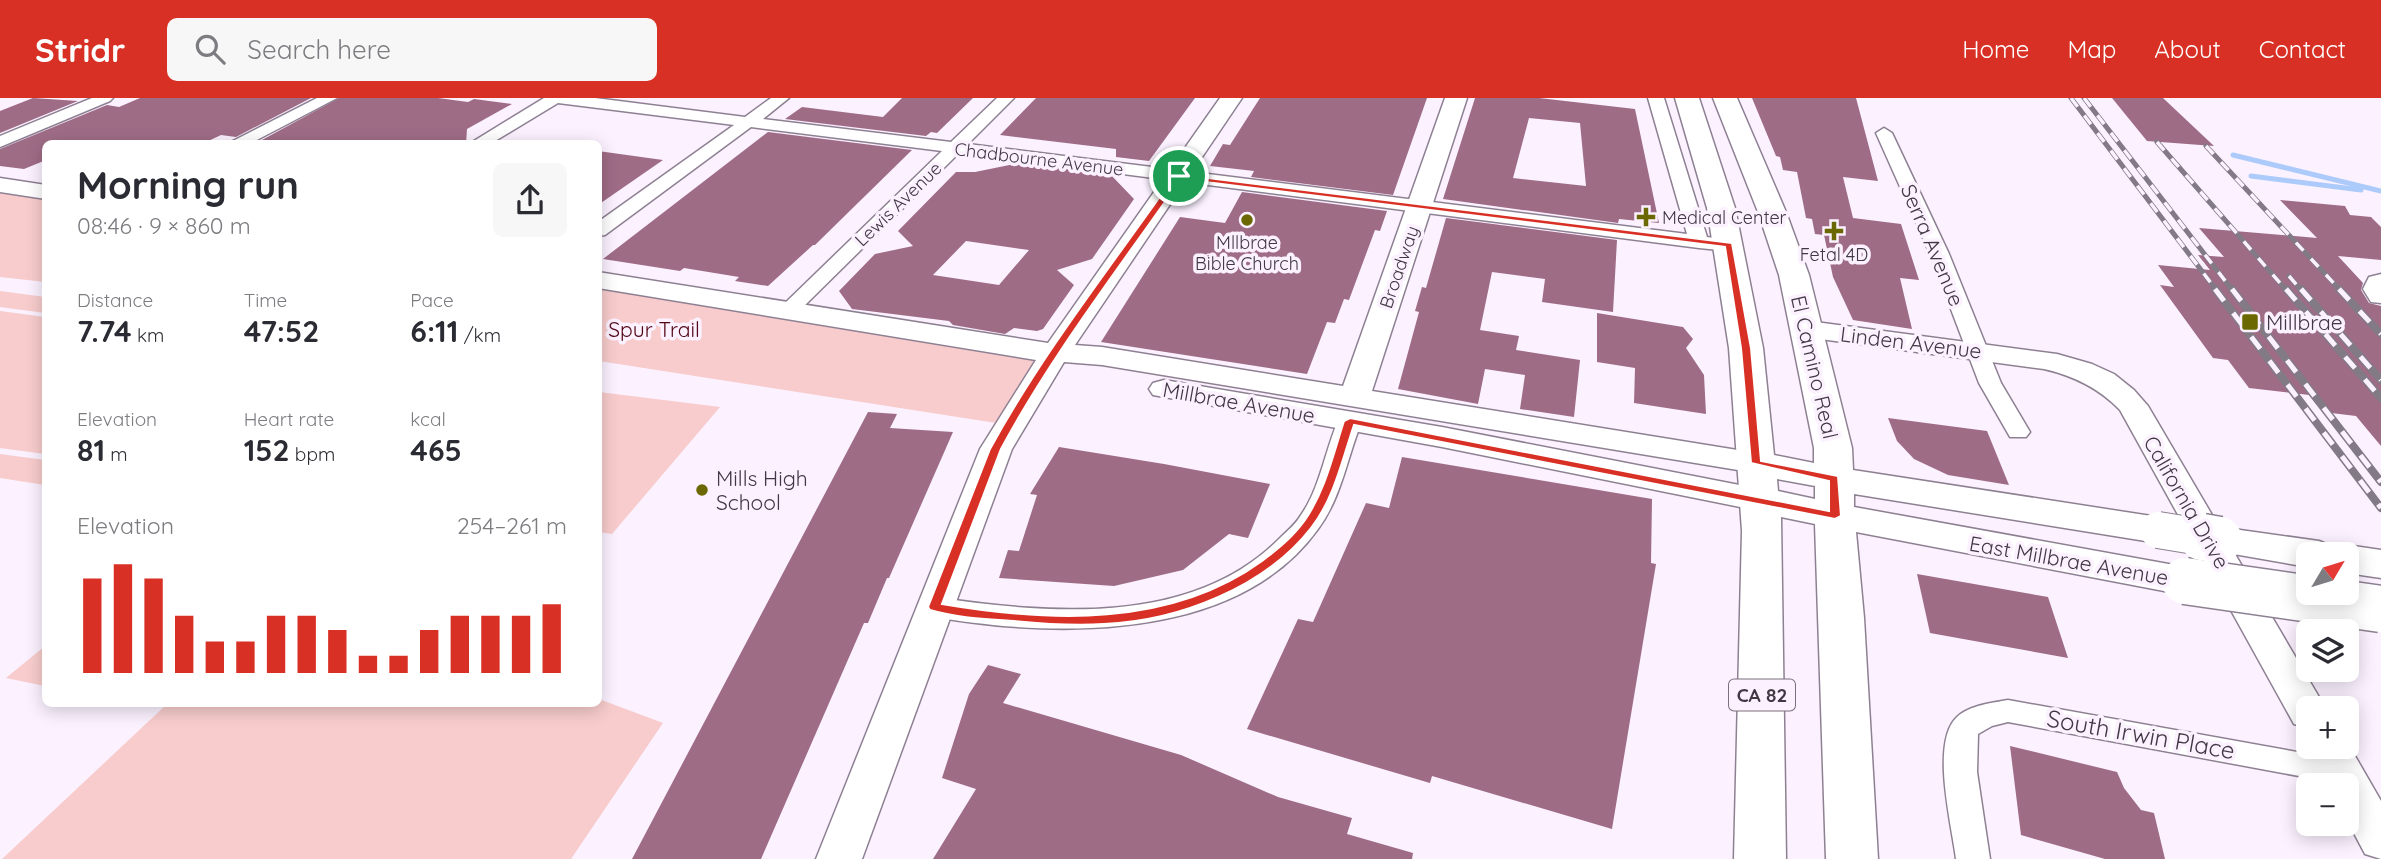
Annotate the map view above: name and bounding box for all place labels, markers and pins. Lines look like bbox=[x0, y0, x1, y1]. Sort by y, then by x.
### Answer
pin bbox=[1149, 146, 1209, 206]
place label: Medical Center bbox=[1662, 206, 1787, 229]
marker: Medical Center bbox=[1636, 207, 1656, 227]
marker: Mllbrae Bible Church bbox=[1239, 212, 1255, 228]
marker: Fetal 4D bbox=[1824, 221, 1844, 241]
place label: Mllbrae Bible Church bbox=[1195, 231, 1299, 275]
place label: Fetal 4D bbox=[1800, 243, 1868, 266]
place label: Millbrae bbox=[2266, 309, 2343, 335]
marker: Millbrae bbox=[2240, 312, 2260, 332]
place label: Mills High School bbox=[716, 465, 808, 515]
marker: Mills High School bbox=[694, 482, 710, 498]

